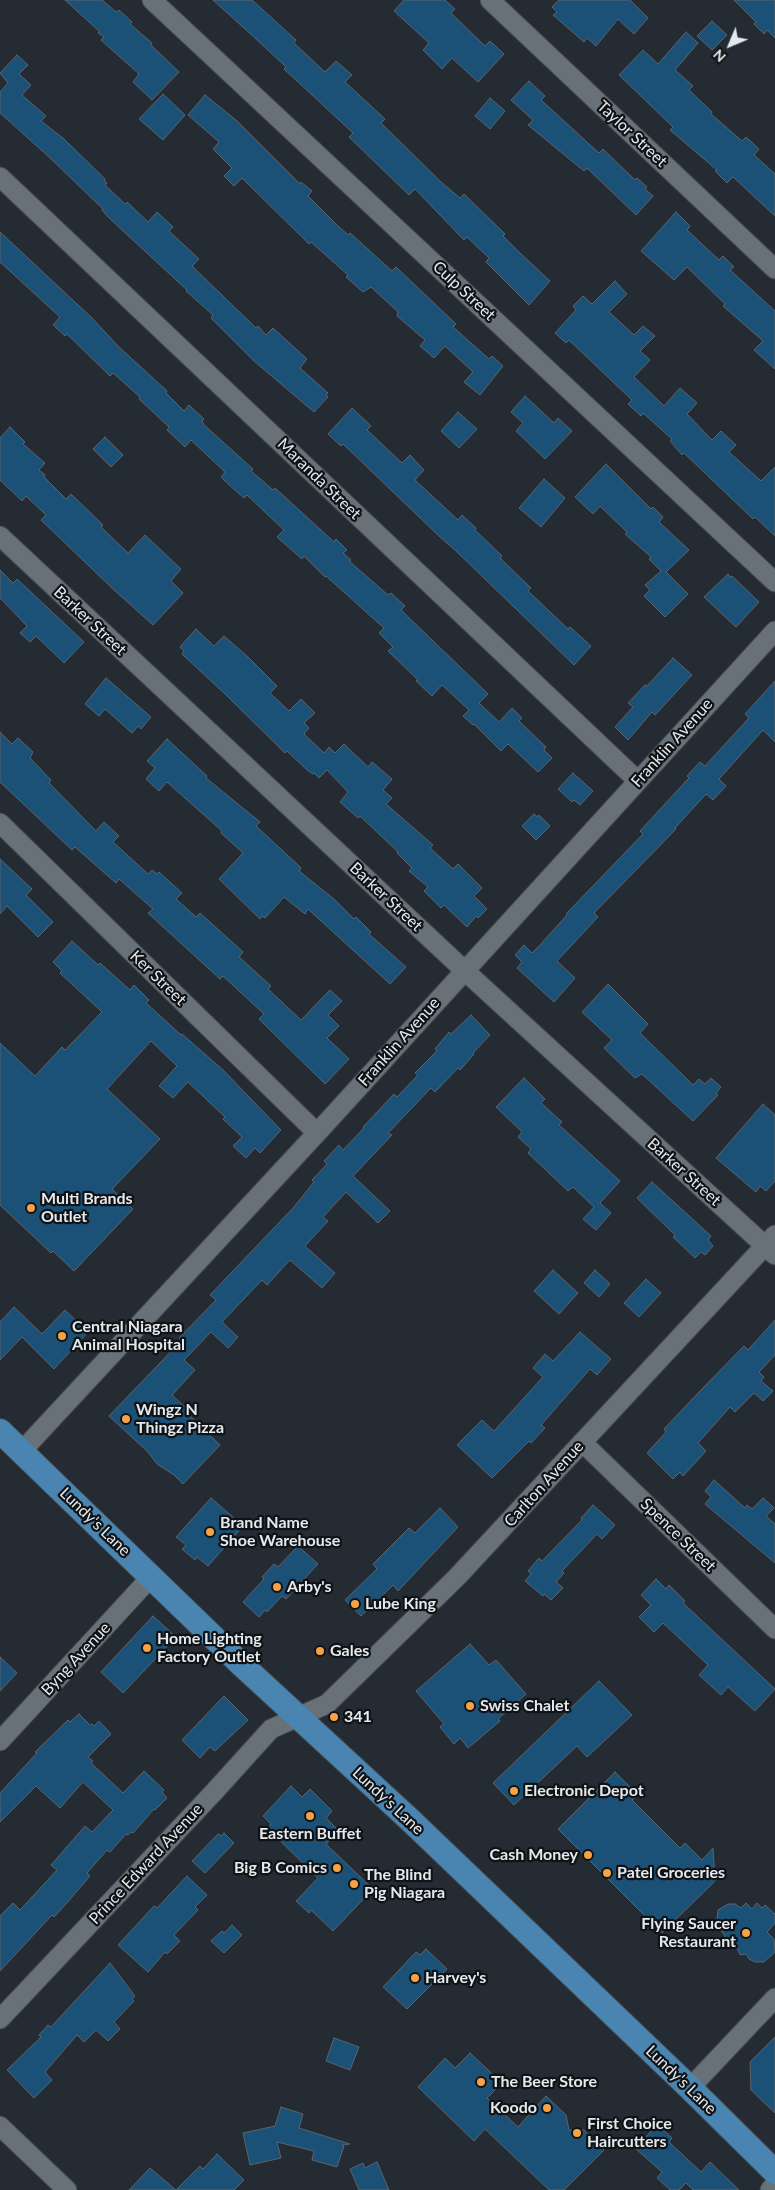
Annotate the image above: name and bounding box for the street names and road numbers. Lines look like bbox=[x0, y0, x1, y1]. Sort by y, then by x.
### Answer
street label: Taylor Street bbox=[593, 97, 671, 171]
street label: Culp Street bbox=[429, 257, 499, 325]
street label: Maranda Street bbox=[273, 434, 365, 524]
street label: Barker Street bbox=[50, 583, 130, 659]
street label: Franklin Avenue bbox=[627, 695, 717, 791]
street label: Barker Street bbox=[346, 859, 426, 935]
street label: Ker Street bbox=[126, 947, 190, 1009]
street label: Franklin Avenue bbox=[354, 994, 444, 1090]
street label: Barker Street bbox=[643, 1134, 725, 1210]
street label: Carlton Avenue bbox=[500, 1437, 588, 1531]
street label: Lundy's Lane bbox=[56, 1484, 134, 1560]
street label: Spence Street bbox=[636, 1494, 720, 1576]
street label: Byng Avenue bbox=[37, 1619, 115, 1699]
street label: Lundy's Lane bbox=[348, 1763, 428, 1839]
street label: Prince Edward Avenue bbox=[85, 1800, 207, 1928]
street label: Lundy's Lane bbox=[642, 2042, 720, 2118]

